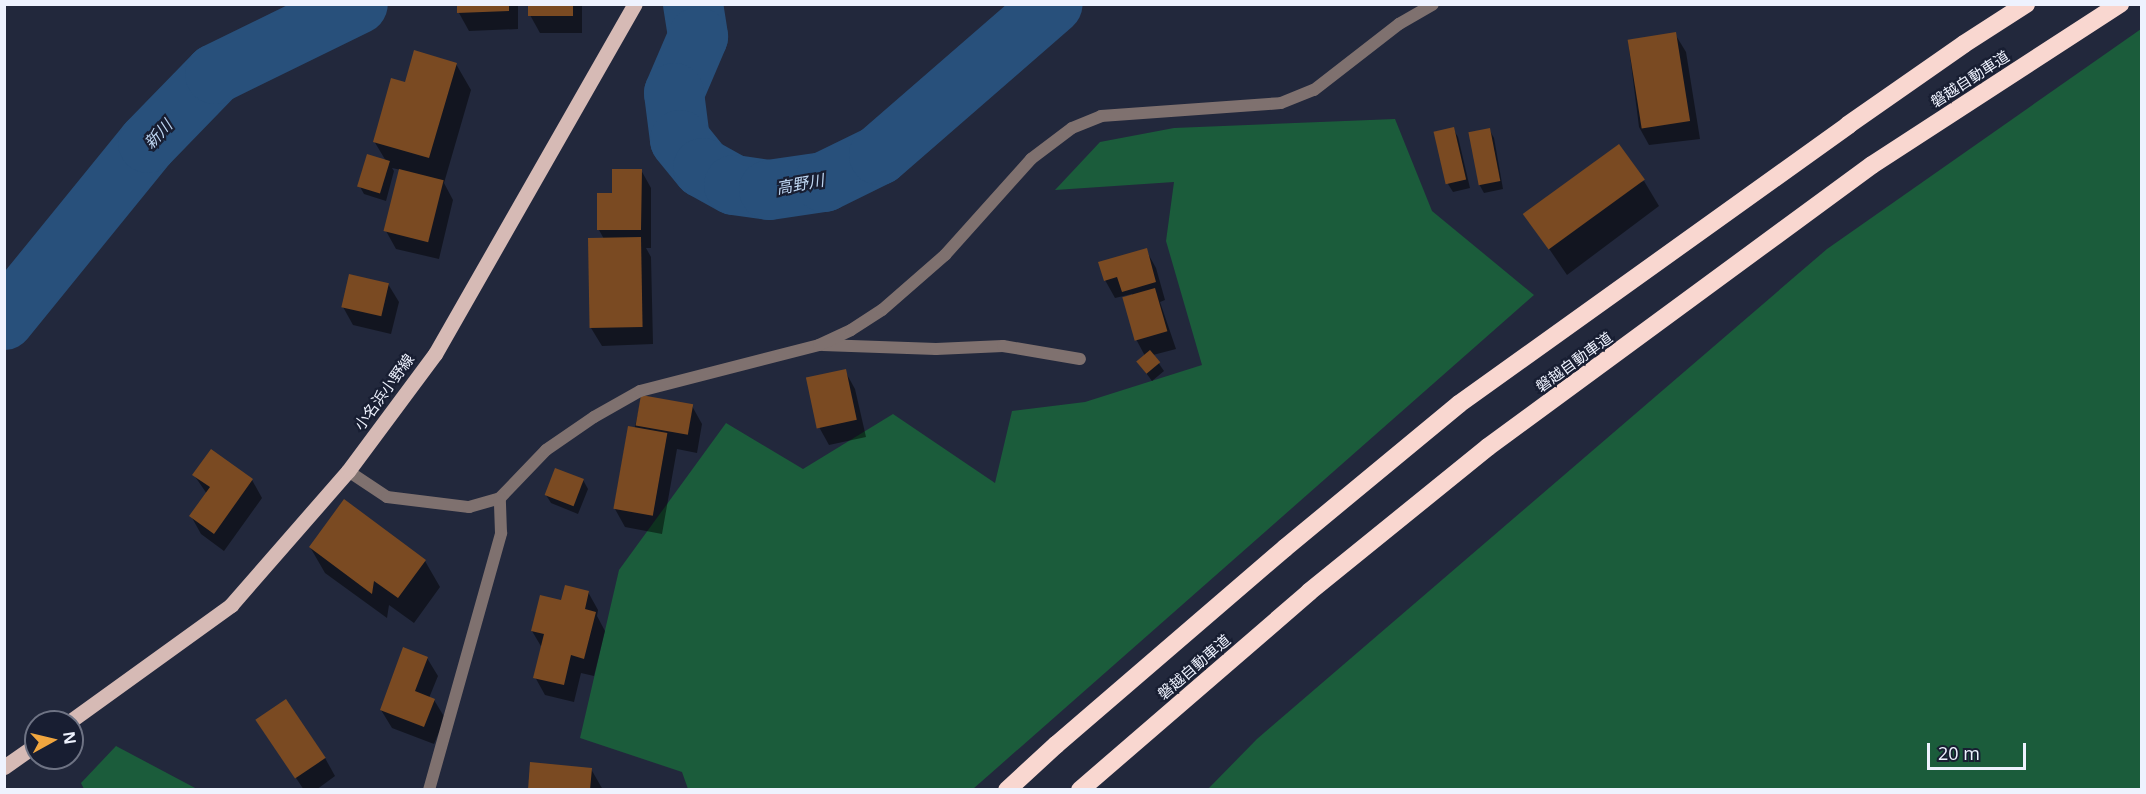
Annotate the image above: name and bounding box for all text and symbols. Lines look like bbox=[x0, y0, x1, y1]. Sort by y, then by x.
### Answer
street label: 磐越自動車道 bbox=[1927, 47, 2013, 111]
water label: 新川 bbox=[140, 116, 176, 152]
water label: 高野川 bbox=[775, 170, 825, 198]
street label: 磐越自動車道 bbox=[1532, 328, 1616, 396]
street label: 小名浜小野線 bbox=[350, 350, 418, 434]
street label: 磐越自動車道 bbox=[1154, 631, 1234, 703]
north arrow bbox=[24, 710, 84, 770]
text: N bbox=[58, 730, 82, 746]
scale bar bbox=[1930, 731, 2029, 769]
text: 20 m bbox=[1938, 741, 1980, 765]

